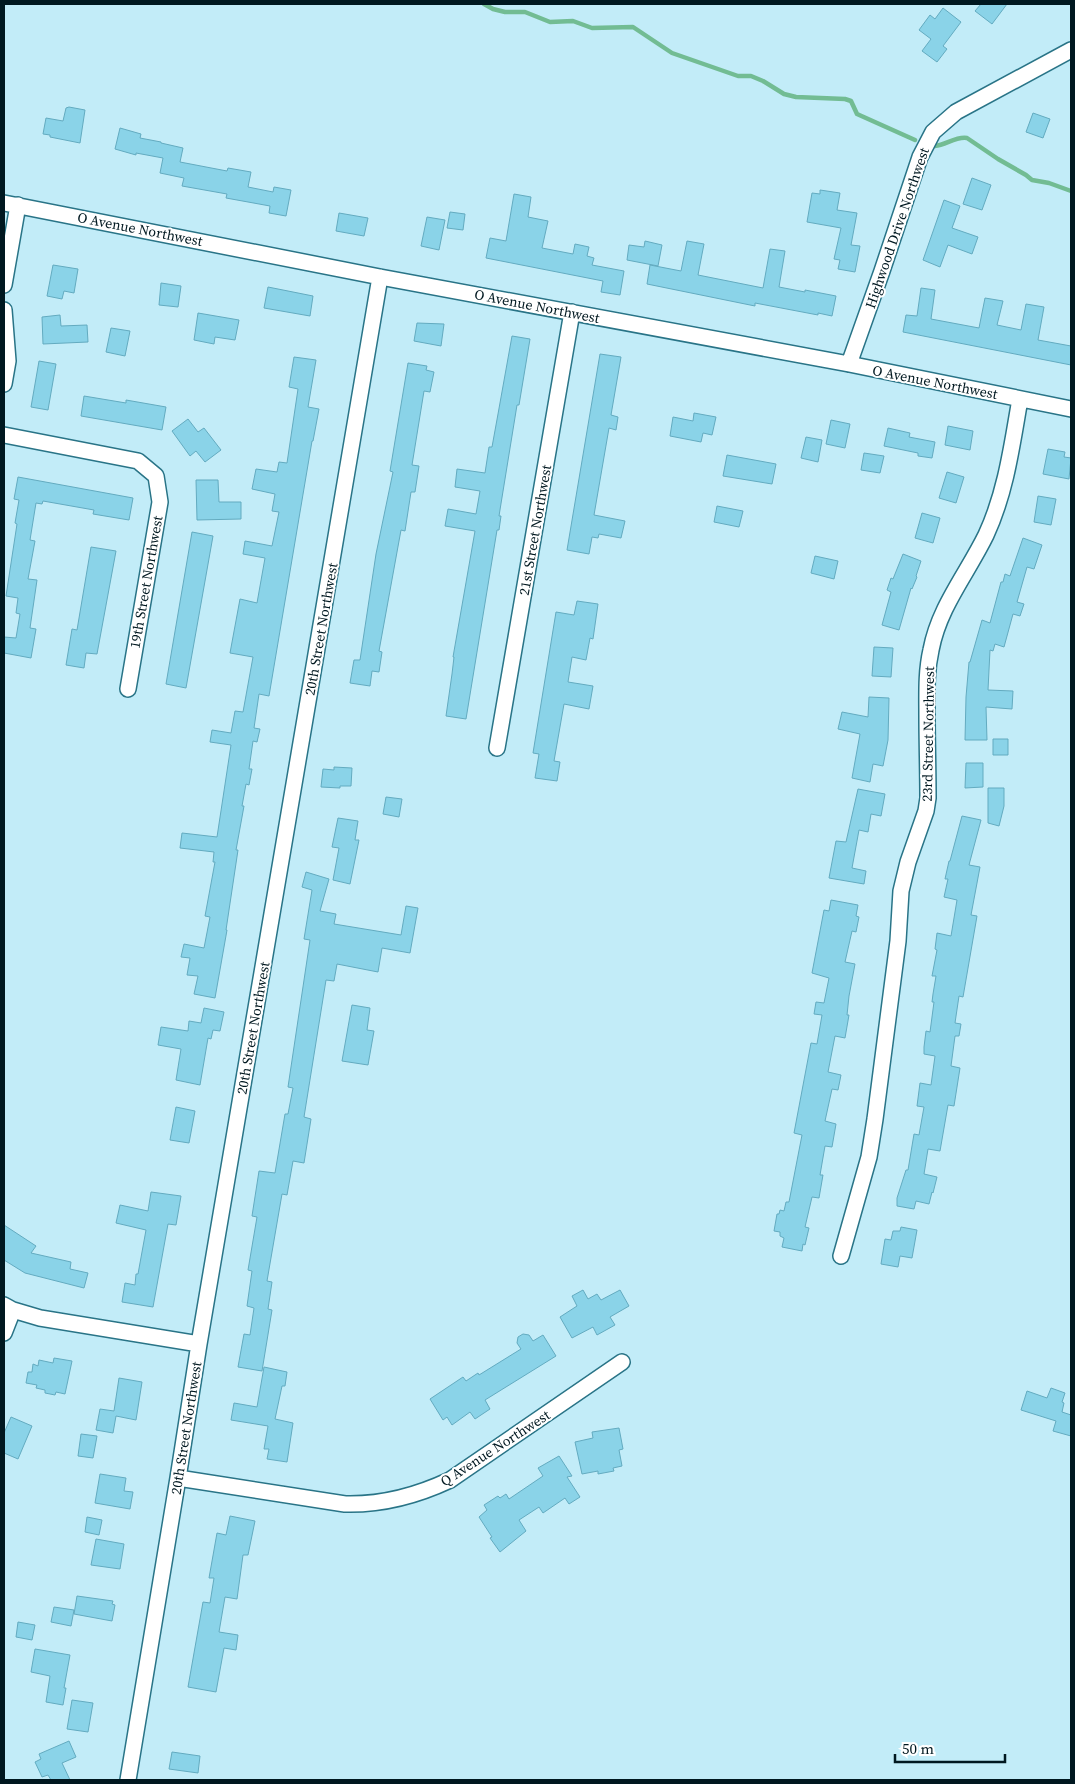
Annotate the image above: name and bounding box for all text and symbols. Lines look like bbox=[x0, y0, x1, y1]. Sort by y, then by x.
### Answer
street label: Highwood Drive Northwest bbox=[860, 144, 934, 311]
street label: O Avenue Northwest bbox=[76, 207, 205, 251]
street label: O Avenue Northwest bbox=[473, 284, 602, 328]
street label: O Avenue Northwest bbox=[871, 360, 1000, 404]
street label: 21st Street Northwest bbox=[514, 463, 556, 597]
street label: 19th Street Northwest bbox=[124, 514, 168, 650]
street label: 20th Street Northwest bbox=[299, 561, 343, 697]
street label: 23rd Street Northwest bbox=[917, 666, 939, 802]
street label: 20th Street Northwest bbox=[231, 960, 275, 1096]
street label: 20th Street Northwest bbox=[166, 1360, 206, 1496]
street label: Q Avenue Northwest bbox=[436, 1405, 554, 1491]
scale bar bbox=[895, 1732, 1005, 1764]
text: 50 m bbox=[902, 1738, 934, 1759]

